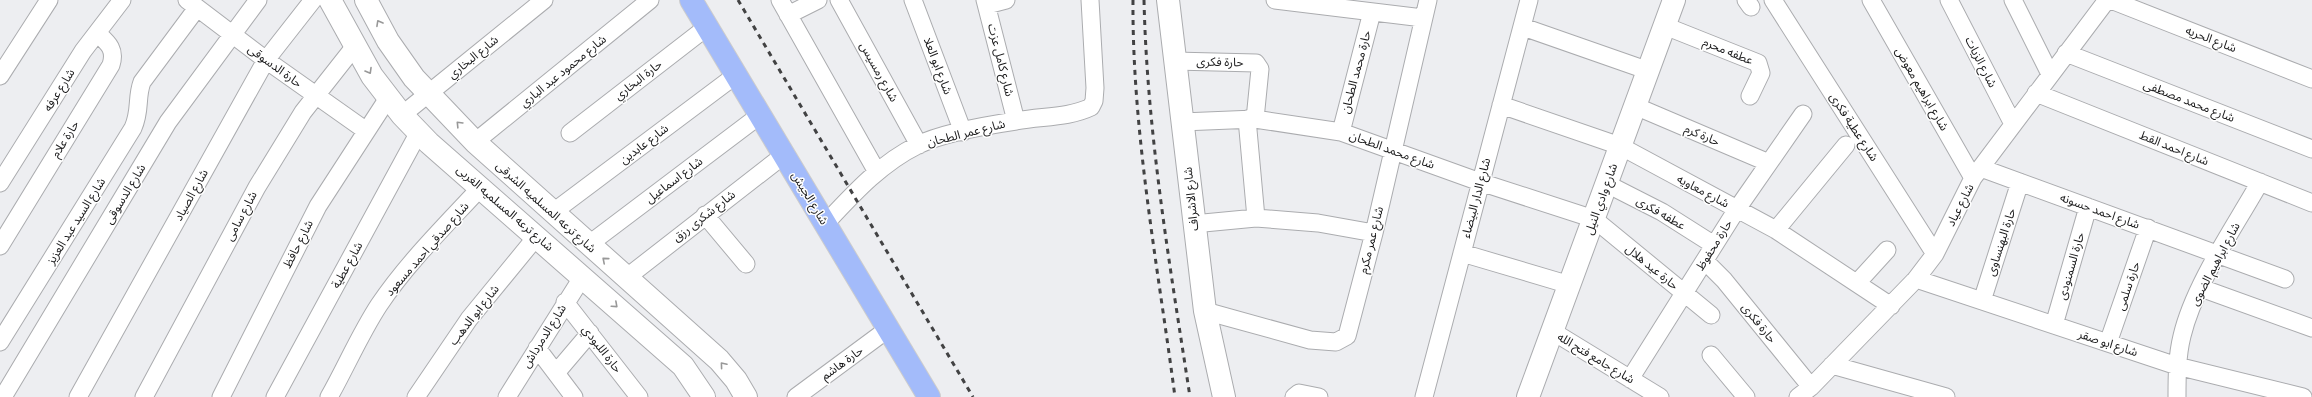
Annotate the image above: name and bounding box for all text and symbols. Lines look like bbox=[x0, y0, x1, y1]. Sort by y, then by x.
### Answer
one-way arrow bbox=[376, 20, 383, 27]
street label: شارع كامل عزت bbox=[983, 22, 1018, 98]
street label: شارع الحريه bbox=[2183, 22, 2239, 57]
street label: حارة محمد الطحان bbox=[1337, 29, 1374, 115]
street label: شارع محمود عبد الباري bbox=[516, 31, 611, 112]
street label: شارع البخاري bbox=[444, 32, 503, 84]
street label: عطفه محرم bbox=[1700, 34, 1756, 69]
street label: شارع الزيات bbox=[1960, 34, 2001, 91]
street label: شارع ابو العلا bbox=[919, 35, 956, 97]
street label: شارع رمسيس bbox=[855, 39, 902, 105]
street label: حارة الدسوقى bbox=[245, 41, 305, 90]
street label: شارع ابراهيم معوض bbox=[1891, 44, 1952, 134]
street label: حارة فكرى bbox=[1196, 54, 1244, 69]
street label: حارة البخاري bbox=[611, 56, 666, 105]
street label: شارع عرفه bbox=[40, 66, 79, 115]
one-way arrow bbox=[365, 67, 372, 74]
street label: شارع محمد مصطفى bbox=[2141, 76, 2237, 127]
street label: شارع عطية فكرى bbox=[1825, 90, 1882, 165]
street label: شارع عمر الطحان bbox=[925, 116, 1007, 151]
street label: حارة علام bbox=[47, 117, 83, 161]
street label: شارع عابدين bbox=[616, 120, 672, 168]
street label: حارة كرم bbox=[1681, 120, 1722, 150]
one-way arrow bbox=[456, 121, 464, 129]
street label: شارع محمد الطحان bbox=[1347, 127, 1437, 174]
street label: شارع احمد القط bbox=[2137, 127, 2211, 170]
street label: شارع اسماعيل bbox=[642, 153, 707, 208]
street label: شارع الدار البيضاء bbox=[1458, 156, 1495, 240]
street label: شارع ترعه المسلميه الشرقى bbox=[492, 158, 600, 257]
street label: شارع الدسوقى bbox=[101, 161, 150, 228]
street label: شارع ترعه المسلميه الغربى bbox=[452, 161, 557, 255]
street label: شارع وادي النيل bbox=[1581, 161, 1623, 238]
street label: شارع الصياد bbox=[170, 166, 213, 224]
street label: شارع الاشراف bbox=[1180, 166, 1203, 232]
street label: شارع الجيش bbox=[787, 168, 832, 228]
street label: شارع معاويه bbox=[1674, 171, 1732, 212]
street label: شارع السيد عبد العزيز bbox=[42, 175, 110, 269]
street label: شارع عياد bbox=[1943, 181, 1978, 229]
street label: شارع شكرى رزق bbox=[669, 186, 739, 246]
street label: شارع سامى bbox=[221, 188, 262, 244]
street label: شارع احمد حسونه bbox=[2058, 189, 2142, 234]
street label: عطفه فكرى bbox=[1634, 193, 1688, 233]
street label: شارع صدقي احمد مسعود bbox=[382, 199, 474, 301]
street label: شارع عمر مكرم bbox=[1355, 205, 1388, 276]
street label: حارة البهنساوى bbox=[1983, 206, 2019, 278]
street label: شارع حافظ bbox=[279, 217, 318, 271]
street label: حارة محفوظ bbox=[1692, 217, 1735, 273]
street label: شارع ابراهيم الضوى bbox=[2186, 220, 2245, 309]
street label: حارة السمنودى bbox=[2054, 230, 2087, 301]
street label: شارع عطية bbox=[328, 239, 367, 292]
street label: حارة عيد هلال bbox=[1623, 241, 1682, 293]
one-way arrow bbox=[603, 258, 610, 265]
street label: حارة سلمى bbox=[2112, 259, 2143, 312]
street label: شارع ابو الدهب bbox=[445, 281, 503, 349]
one-way arrow bbox=[610, 300, 617, 307]
street label: حارة فكرى bbox=[1739, 300, 1780, 346]
street label: شارع الدمرداش bbox=[518, 301, 571, 371]
street label: حارة اللبودي bbox=[577, 322, 626, 377]
street label: شارع ابو صقر bbox=[2075, 326, 2140, 361]
street label: شارع جامع فتح الله bbox=[1554, 329, 1638, 388]
street label: حارة هاشم bbox=[818, 342, 867, 385]
one-way arrow bbox=[721, 363, 728, 370]

